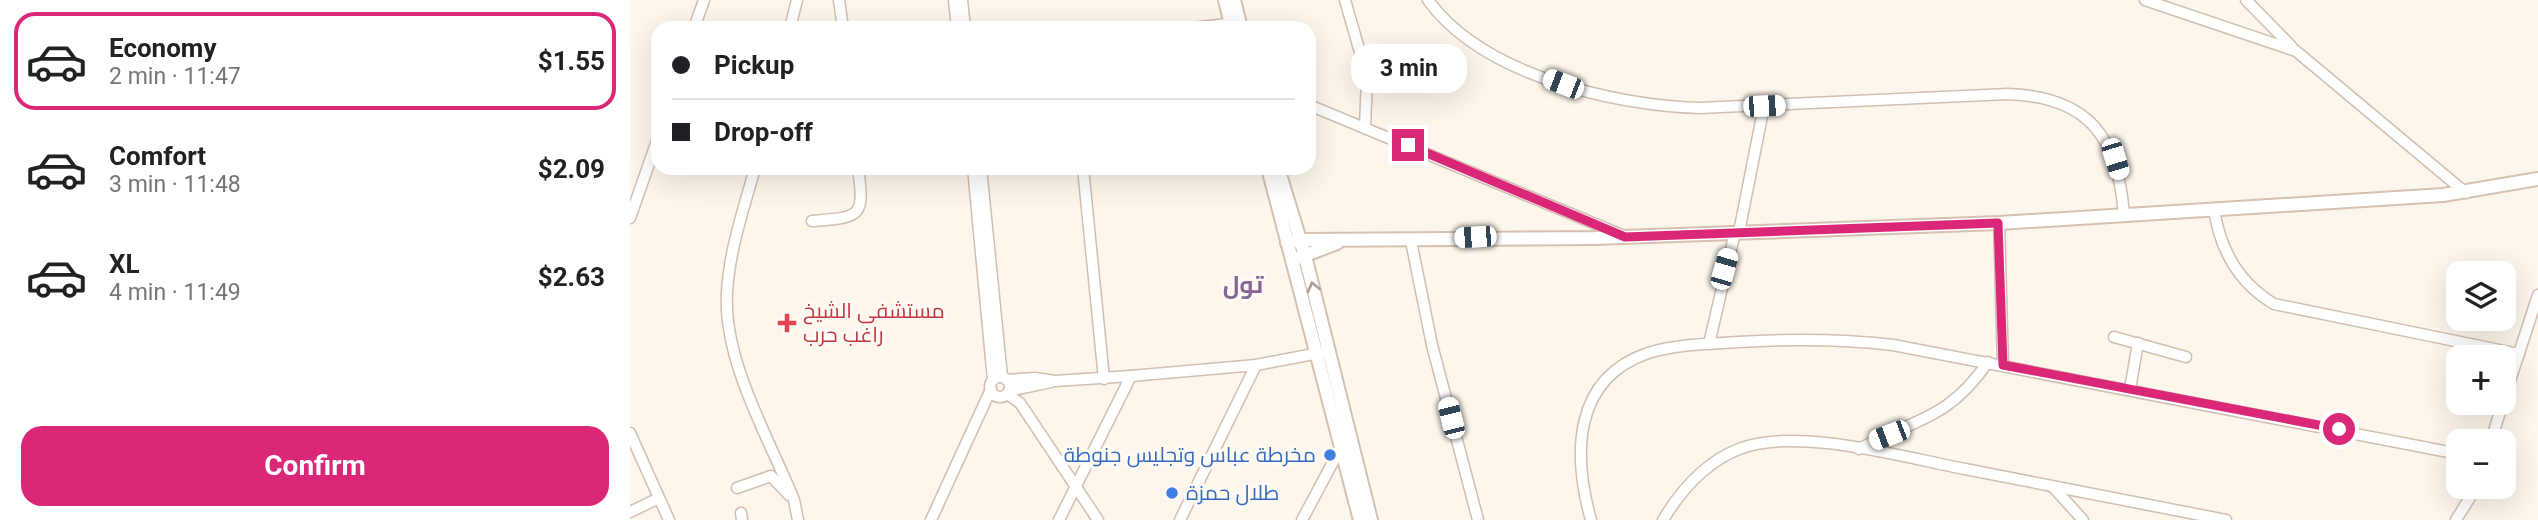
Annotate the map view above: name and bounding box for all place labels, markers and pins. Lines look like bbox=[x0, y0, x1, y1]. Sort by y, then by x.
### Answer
place label: مستشفى الشيخ راغب حرب bbox=[803, 299, 945, 347]
marker: مستشفى الشيخ راغب حرب bbox=[777, 313, 797, 333]
place label: مخرطة عباس وتجليس جنوطة bbox=[1064, 443, 1316, 468]
marker: مخرطة عباس وتجليس جنوطة bbox=[1322, 447, 1338, 463]
place label: طلال حمزة bbox=[1186, 481, 1279, 506]
marker: طلال حمزة bbox=[1164, 485, 1180, 501]

